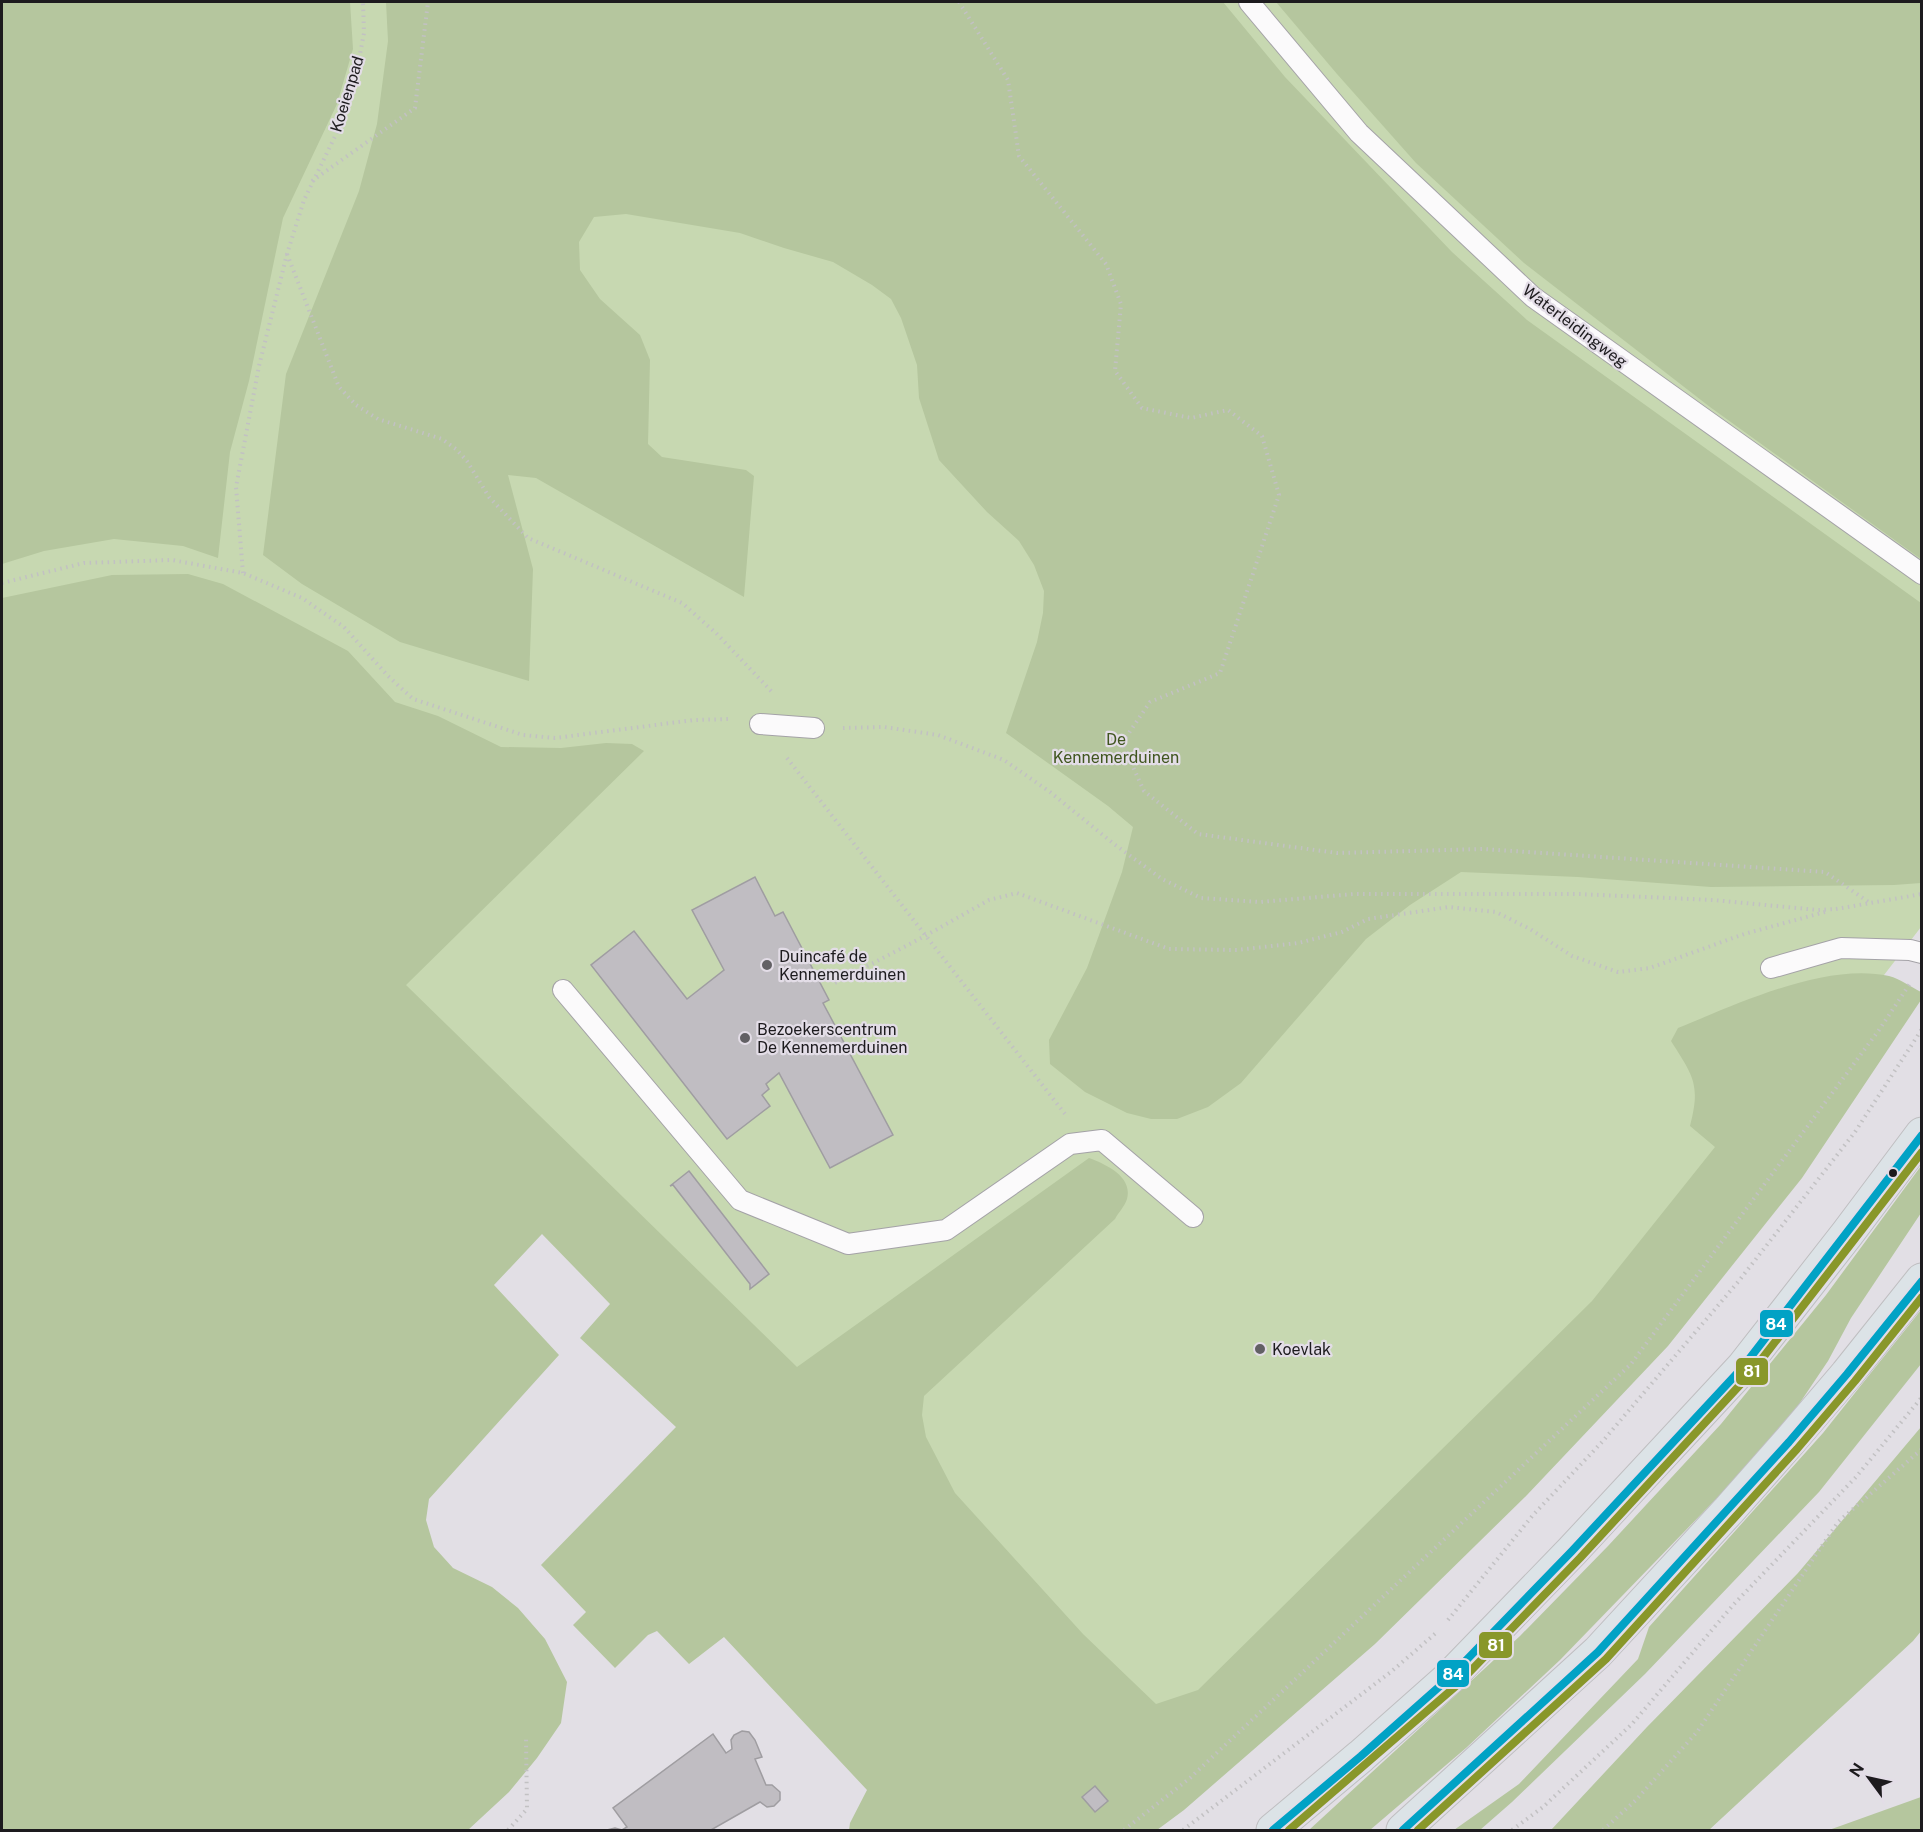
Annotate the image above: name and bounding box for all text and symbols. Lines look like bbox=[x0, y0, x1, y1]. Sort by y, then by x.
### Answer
street label: Koeienpad bbox=[326, 54, 368, 134]
street label: Waterleidingweg bbox=[1519, 280, 1631, 372]
park label: De Kennemerduinen bbox=[1053, 730, 1179, 767]
place label: Duincafé de Kennemerduinen bbox=[779, 947, 906, 984]
marker: Duincafé de Kennemerduinen bbox=[760, 958, 774, 972]
place label: Bezoekerscentrum De Kennemerduinen bbox=[757, 1020, 908, 1057]
marker: Bezoekerscentrum De Kennemerduinen bbox=[738, 1031, 752, 1045]
unlabelled marker bbox=[1887, 1167, 1899, 1179]
line badge: 84 bbox=[1759, 1309, 1794, 1338]
text: 84 bbox=[1765, 1315, 1787, 1334]
place label: Koevlak bbox=[1272, 1340, 1331, 1359]
marker: Koevlak bbox=[1253, 1342, 1267, 1356]
line badge: 81 bbox=[1735, 1357, 1769, 1386]
text: 81 bbox=[1743, 1362, 1761, 1381]
line badge: 81 bbox=[1478, 1631, 1513, 1659]
text: 81 bbox=[1487, 1636, 1505, 1655]
line badge: 84 bbox=[1436, 1659, 1470, 1688]
text: 84 bbox=[1442, 1665, 1464, 1684]
north arrow bbox=[1839, 1748, 1899, 1808]
text: N bbox=[1845, 1760, 1868, 1781]

